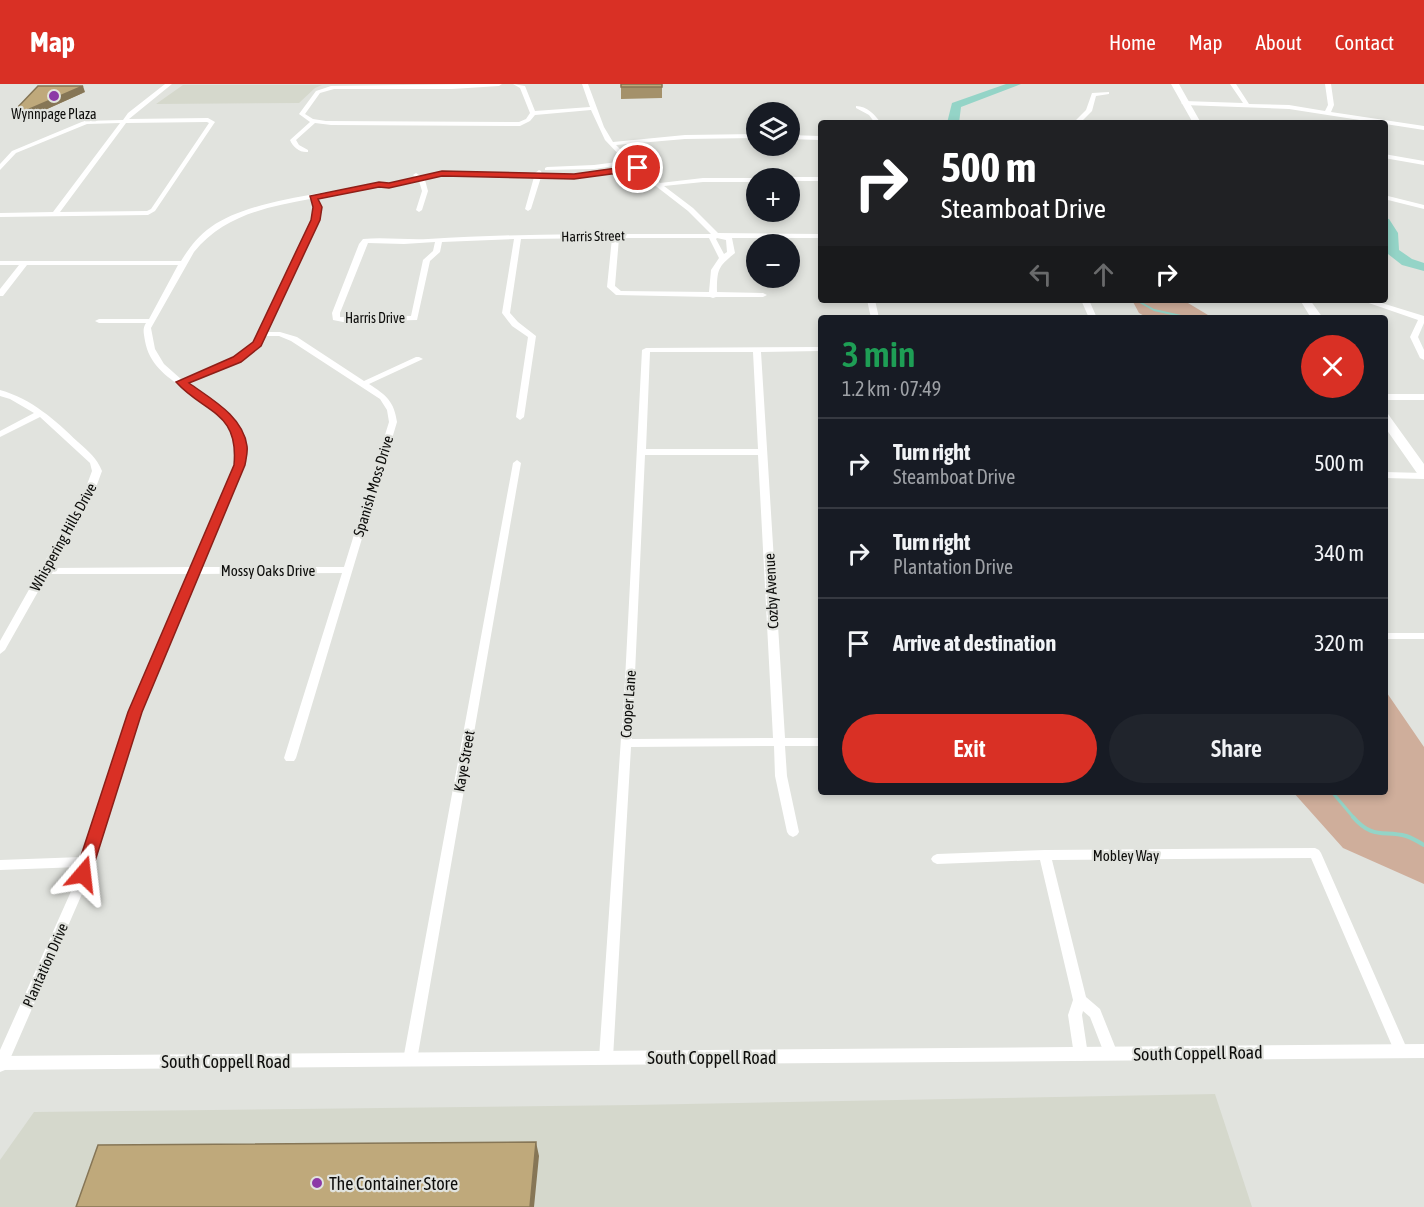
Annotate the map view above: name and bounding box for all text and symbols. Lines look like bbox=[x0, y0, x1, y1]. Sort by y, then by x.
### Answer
text: Map bbox=[30, 26, 75, 58]
text: Home bbox=[1109, 30, 1156, 54]
text: Map bbox=[1189, 30, 1223, 54]
text: About bbox=[1256, 30, 1302, 54]
text: Contact bbox=[1335, 30, 1394, 54]
marker: Wynnpage Plaza bbox=[47, 89, 61, 103]
map controls bbox=[746, 102, 800, 288]
button: layers bbox=[746, 102, 800, 156]
place label: Wynnpage Plaza bbox=[11, 106, 97, 122]
pin bbox=[612, 142, 663, 193]
text: 500 m bbox=[941, 143, 1036, 191]
icon: right bbox=[842, 144, 920, 222]
icon: arrive bbox=[621, 151, 654, 184]
button: + bbox=[746, 168, 800, 222]
text: Steamboat Drive bbox=[941, 193, 1106, 224]
street label: Harris Street bbox=[561, 227, 625, 245]
button: − bbox=[746, 234, 800, 288]
icon: left bbox=[1024, 258, 1057, 291]
icon: ahead bbox=[1087, 258, 1120, 291]
icon: right bbox=[1150, 258, 1183, 291]
street label: Harris Drive bbox=[345, 310, 405, 326]
text: 3 min bbox=[842, 333, 916, 375]
button: close bbox=[1301, 335, 1364, 398]
text: 1.2 km · 07:49 bbox=[842, 377, 941, 400]
street label: Spanish Moss Drive bbox=[350, 433, 396, 539]
text: Turn right bbox=[893, 439, 970, 465]
icon: right bbox=[842, 447, 875, 480]
text: 500 m bbox=[1314, 450, 1364, 476]
text: Steamboat Drive bbox=[893, 465, 1015, 488]
street label: Whispering Hills Drive bbox=[26, 480, 100, 594]
text: Turn right bbox=[893, 529, 970, 555]
icon: right bbox=[842, 537, 875, 570]
text: 340 m bbox=[1314, 540, 1364, 566]
street label: Cozby Avenue bbox=[761, 553, 781, 629]
text: Plantation Drive bbox=[893, 555, 1013, 578]
street label: Mossy Oaks Drive bbox=[221, 562, 316, 579]
icon: arrive bbox=[842, 627, 875, 660]
text: Arrive at destination bbox=[893, 630, 1056, 656]
text: 320 m bbox=[1314, 630, 1364, 656]
street label: Cooper Lane bbox=[617, 669, 639, 739]
button: Exit bbox=[842, 714, 1097, 783]
button: Share bbox=[1109, 714, 1364, 783]
street label: Kaye Street bbox=[450, 729, 478, 793]
position arrow bbox=[51, 842, 115, 906]
street label: Mobley Way bbox=[1093, 847, 1159, 864]
street label: Plantation Drive bbox=[19, 920, 71, 1010]
street label: South Coppell Road bbox=[1133, 1041, 1263, 1065]
street label: South Coppell Road bbox=[647, 1047, 777, 1068]
street label: South Coppell Road bbox=[161, 1051, 291, 1072]
place label: The Container Store bbox=[329, 1173, 458, 1194]
marker: The Container Store bbox=[310, 1176, 324, 1190]

